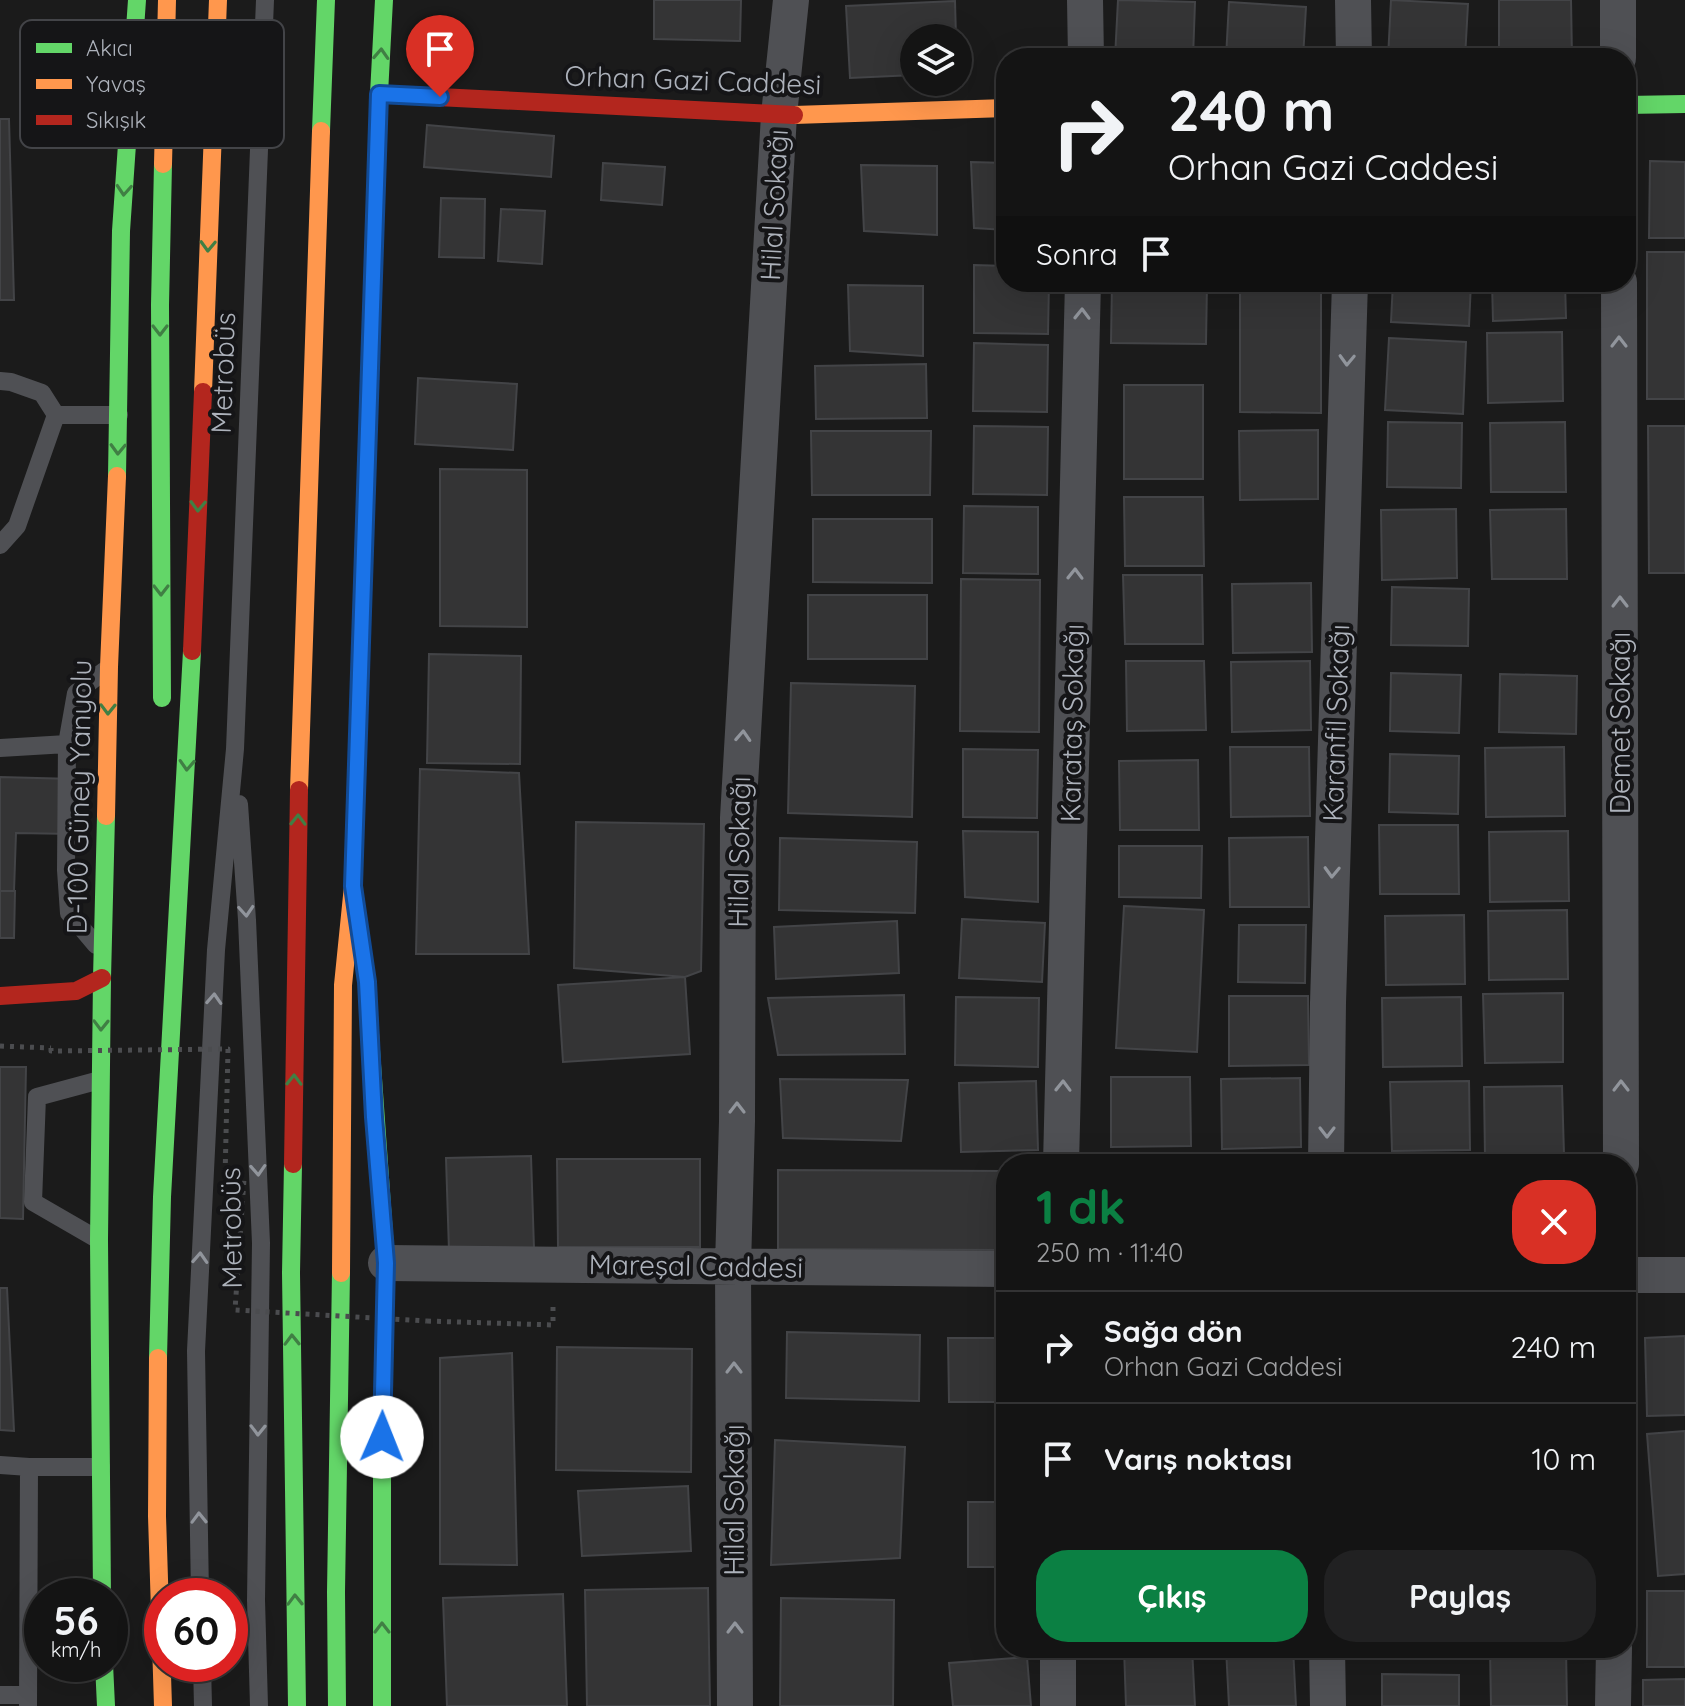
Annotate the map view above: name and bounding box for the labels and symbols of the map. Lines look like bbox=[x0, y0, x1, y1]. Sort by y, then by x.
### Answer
pin bbox=[406, 15, 474, 97]
legend bbox=[20, 20, 284, 148]
text: Akıcı bbox=[86, 34, 133, 62]
one-way arrow bbox=[372, 47, 389, 60]
street label: Orhan Gazi Caddesi bbox=[564, 58, 822, 101]
text: Yavaş bbox=[86, 70, 146, 98]
text: Sıkışık bbox=[86, 106, 146, 134]
street label: Hilal Sokağı bbox=[752, 128, 795, 282]
one-way arrow bbox=[116, 184, 133, 197]
one-way arrow bbox=[199, 240, 216, 253]
one-way arrow bbox=[1073, 307, 1091, 320]
street label: Metrobüs bbox=[203, 312, 242, 434]
one-way arrow bbox=[151, 324, 169, 337]
one-way arrow bbox=[1610, 335, 1628, 348]
one-way arrow bbox=[1339, 354, 1356, 367]
one-way arrow bbox=[109, 443, 126, 456]
one-way arrow bbox=[189, 500, 206, 513]
one-way arrow bbox=[1067, 567, 1084, 580]
one-way arrow bbox=[152, 584, 170, 597]
one-way arrow bbox=[1611, 595, 1629, 608]
street label: Karataş Sokağı bbox=[1052, 623, 1091, 823]
street label: Karanfil Sokağı bbox=[1315, 624, 1356, 822]
street label: Demet Sokağı bbox=[1602, 632, 1637, 814]
street label: D-100 Güney Yanyolu bbox=[59, 659, 98, 935]
one-way arrow bbox=[99, 703, 117, 716]
one-way arrow bbox=[734, 729, 751, 742]
one-way arrow bbox=[178, 759, 195, 772]
street label: Hilal Sokağı bbox=[720, 776, 757, 928]
one-way arrow bbox=[289, 813, 307, 826]
one-way arrow bbox=[1323, 866, 1340, 879]
one-way arrow bbox=[237, 905, 254, 918]
one-way arrow bbox=[205, 992, 222, 1005]
one-way arrow bbox=[92, 1019, 110, 1032]
one-way arrow bbox=[285, 1073, 303, 1086]
one-way arrow bbox=[1054, 1079, 1071, 1092]
one-way arrow bbox=[1612, 1079, 1630, 1092]
one-way arrow bbox=[728, 1101, 746, 1114]
one-way arrow bbox=[1318, 1126, 1336, 1139]
one-way arrow bbox=[249, 1164, 266, 1177]
street label: Metrobüs bbox=[212, 1167, 249, 1289]
street label: Mareşal Caddesi bbox=[589, 1246, 804, 1285]
one-way arrow bbox=[192, 1251, 209, 1264]
one-way arrow bbox=[283, 1333, 301, 1346]
one-way arrow bbox=[725, 1361, 743, 1374]
position arrow bbox=[340, 1395, 424, 1479]
one-way arrow bbox=[250, 1424, 267, 1437]
street label: Hilal Sokağı bbox=[716, 1424, 751, 1576]
one-way arrow bbox=[190, 1511, 207, 1524]
speed limit sign: 60 bbox=[144, 1578, 248, 1682]
one-way arrow bbox=[286, 1593, 304, 1606]
one-way arrow bbox=[373, 1621, 391, 1634]
one-way arrow bbox=[726, 1621, 744, 1634]

